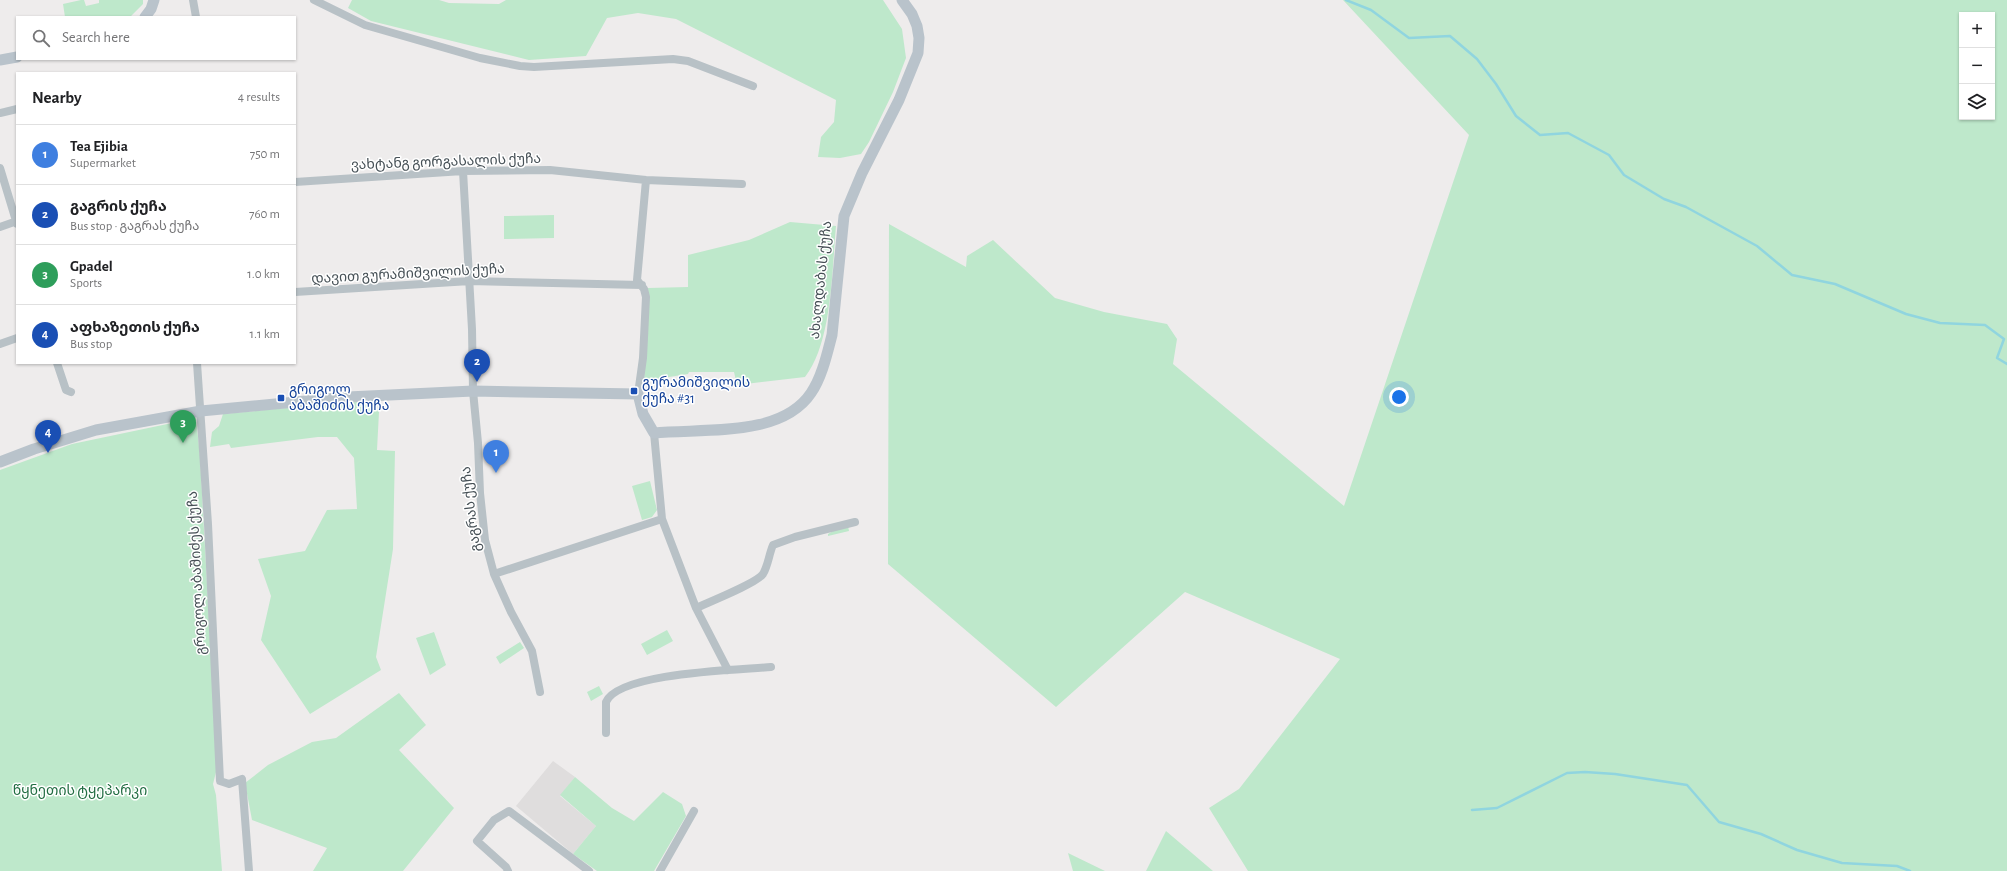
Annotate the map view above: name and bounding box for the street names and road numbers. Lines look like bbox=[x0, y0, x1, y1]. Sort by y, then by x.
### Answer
street label: ვახტანგ გორგასალის ქუჩა bbox=[351, 151, 541, 173]
street label: ახალდაბას ქუჩა bbox=[808, 220, 835, 340]
street label: დავით გურამიშვილის ქუჩა bbox=[311, 261, 505, 287]
street label: გაგრას ქუჩა bbox=[458, 465, 484, 553]
street label: გრიგოლ აბაშიძეს ქუჩა bbox=[185, 491, 209, 655]

